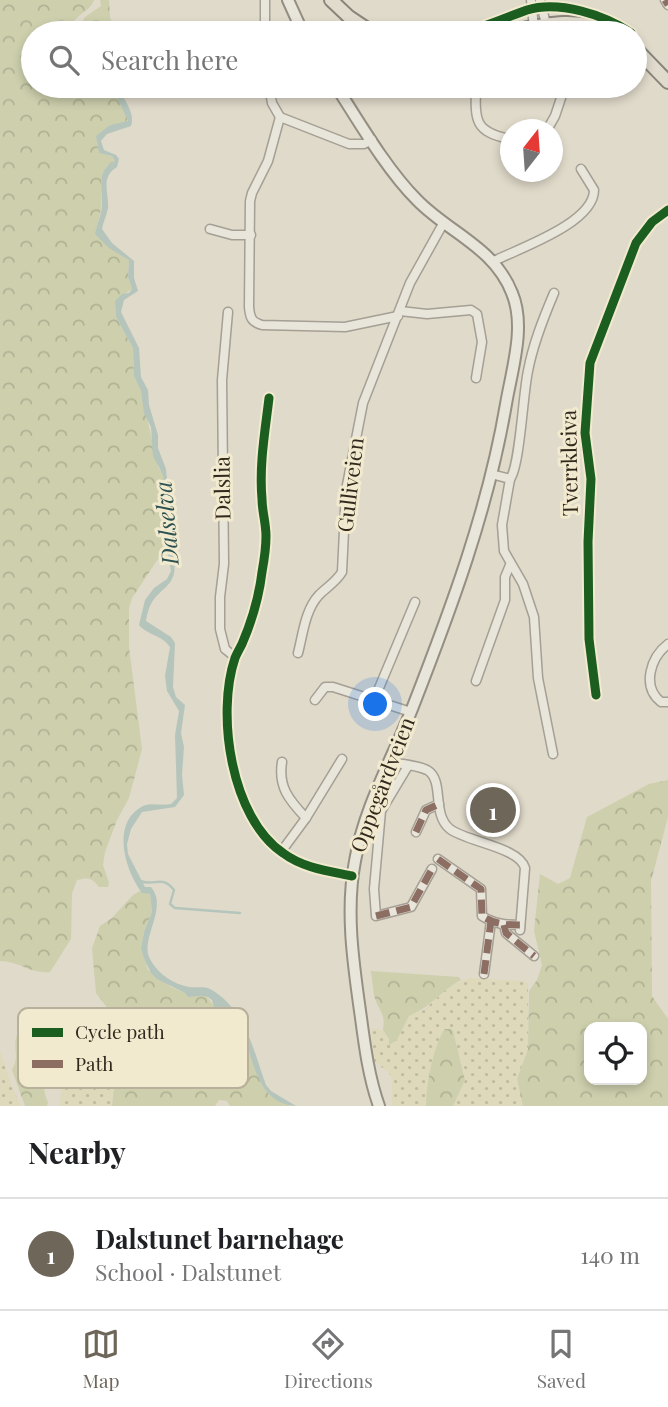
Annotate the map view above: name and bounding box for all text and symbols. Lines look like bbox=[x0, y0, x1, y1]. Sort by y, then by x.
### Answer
search box bbox=[21, 21, 647, 98]
icon: search bbox=[45, 41, 83, 79]
text: Search here bbox=[101, 42, 238, 77]
north arrow bbox=[500, 119, 563, 182]
street label: Tverrkleiva bbox=[553, 409, 583, 516]
street label: Gulliveien bbox=[329, 435, 369, 534]
street label: Dalslia bbox=[206, 455, 236, 520]
water label: Dalselva bbox=[146, 480, 185, 568]
your location bbox=[358, 687, 392, 721]
street label: Oppegårdveien bbox=[342, 712, 420, 856]
pin: 1 bbox=[470, 784, 516, 836]
legend bbox=[18, 1008, 248, 1088]
text: Cycle path bbox=[75, 1018, 165, 1044]
map controls bbox=[584, 1022, 647, 1085]
button: locate bbox=[584, 1022, 647, 1085]
text: Path bbox=[75, 1050, 113, 1076]
text: Nearby bbox=[28, 1132, 126, 1172]
text: Dalstunet barnehage bbox=[95, 1221, 344, 1256]
text: 1 bbox=[47, 1239, 55, 1270]
text: 140 m bbox=[580, 1239, 640, 1270]
text: School · Dalstunet bbox=[95, 1256, 281, 1287]
tab: Map bbox=[82, 1325, 120, 1393]
tab: Directions bbox=[284, 1325, 373, 1393]
tab: Saved bbox=[537, 1325, 586, 1393]

